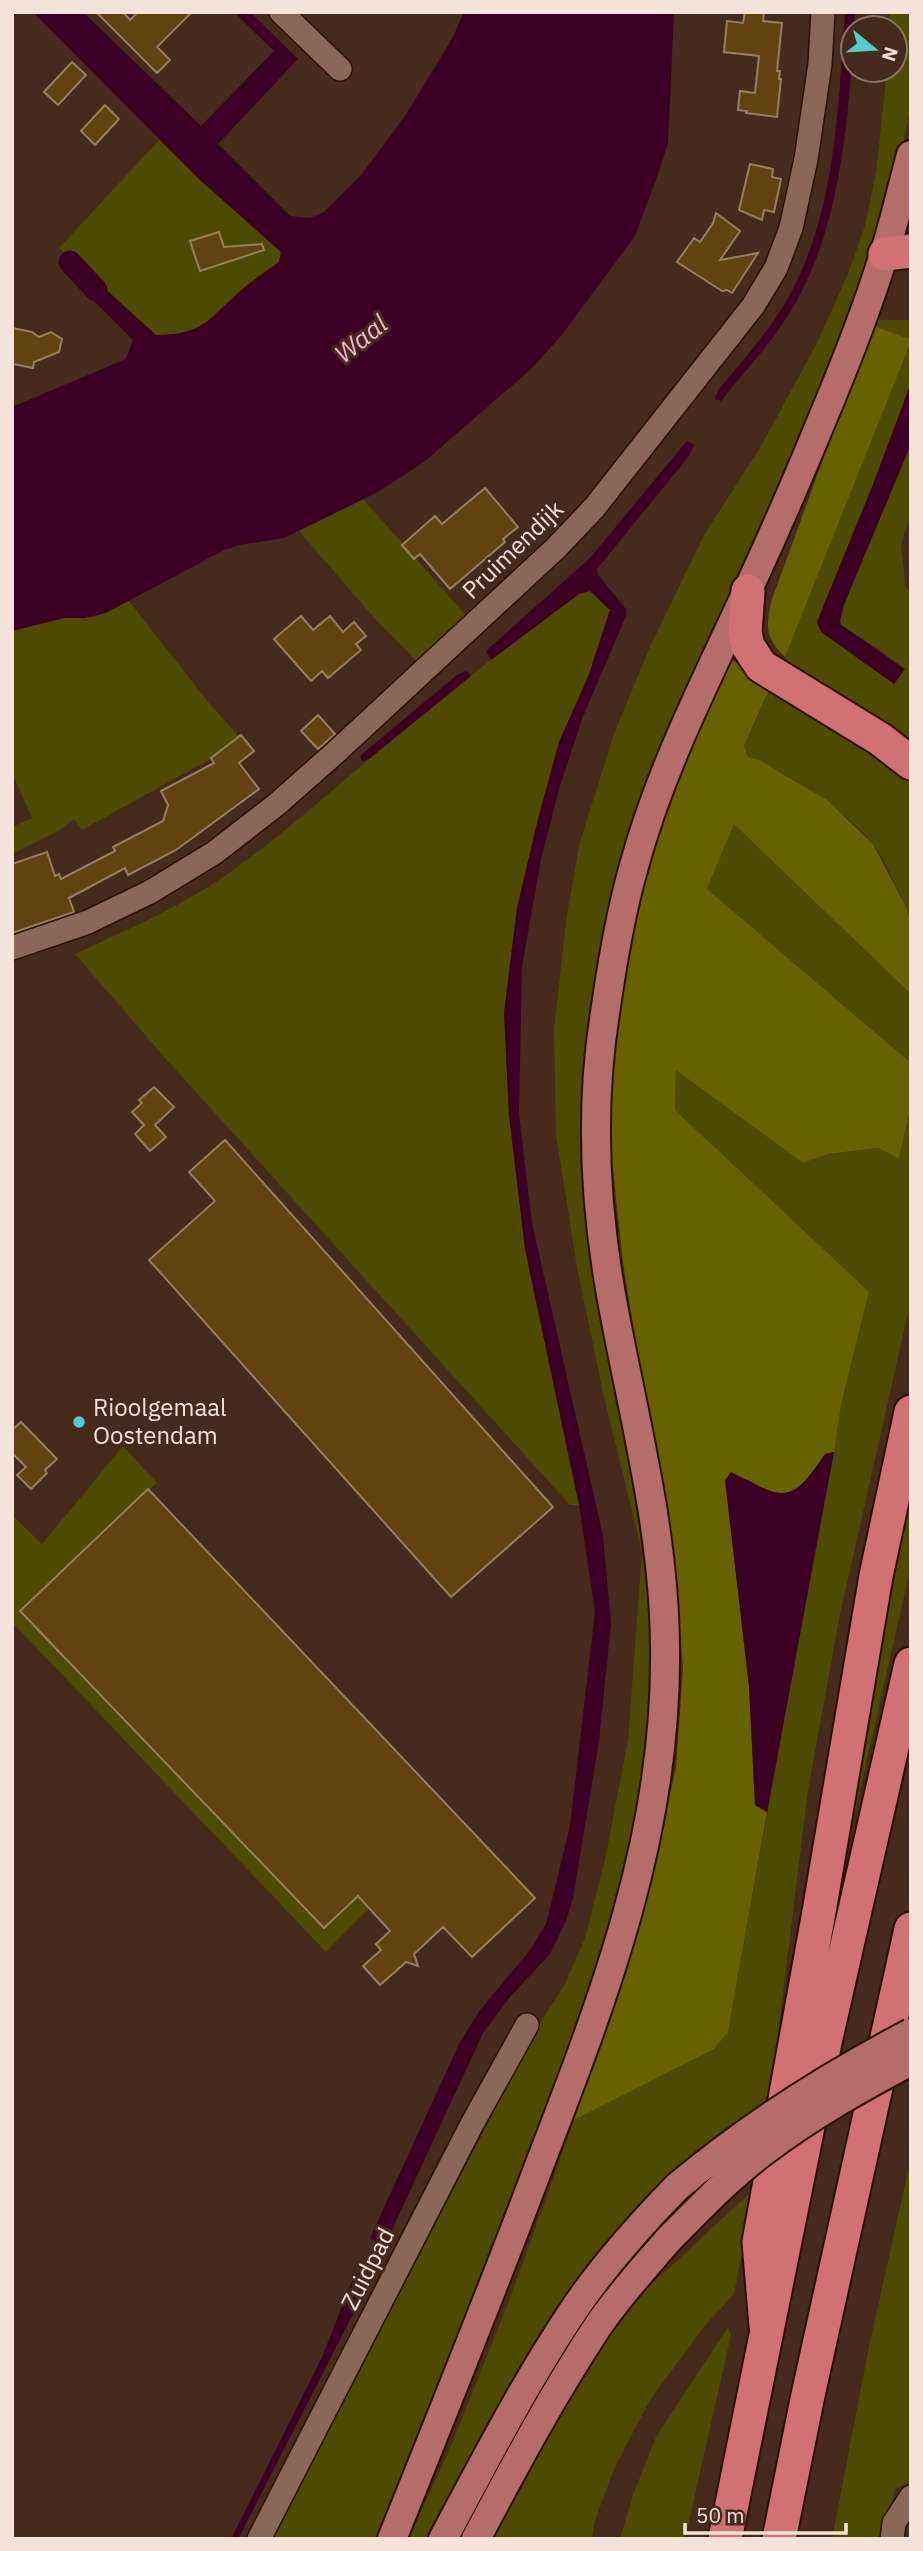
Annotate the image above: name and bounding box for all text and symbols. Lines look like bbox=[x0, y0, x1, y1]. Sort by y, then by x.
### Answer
north arrow bbox=[839, 14, 909, 84]
text: N bbox=[877, 44, 904, 65]
water label: Waal bbox=[327, 306, 394, 370]
street label: Pruimendijk bbox=[455, 493, 570, 606]
place label: Rioolgemaal Oostendam bbox=[93, 1391, 227, 1451]
marker: Rioolgemaal Oostendam bbox=[71, 1414, 87, 1430]
street label: Zuidpad bbox=[333, 2222, 401, 2315]
scale bar bbox=[685, 2492, 846, 2536]
text: 50 m bbox=[696, 2501, 745, 2529]

